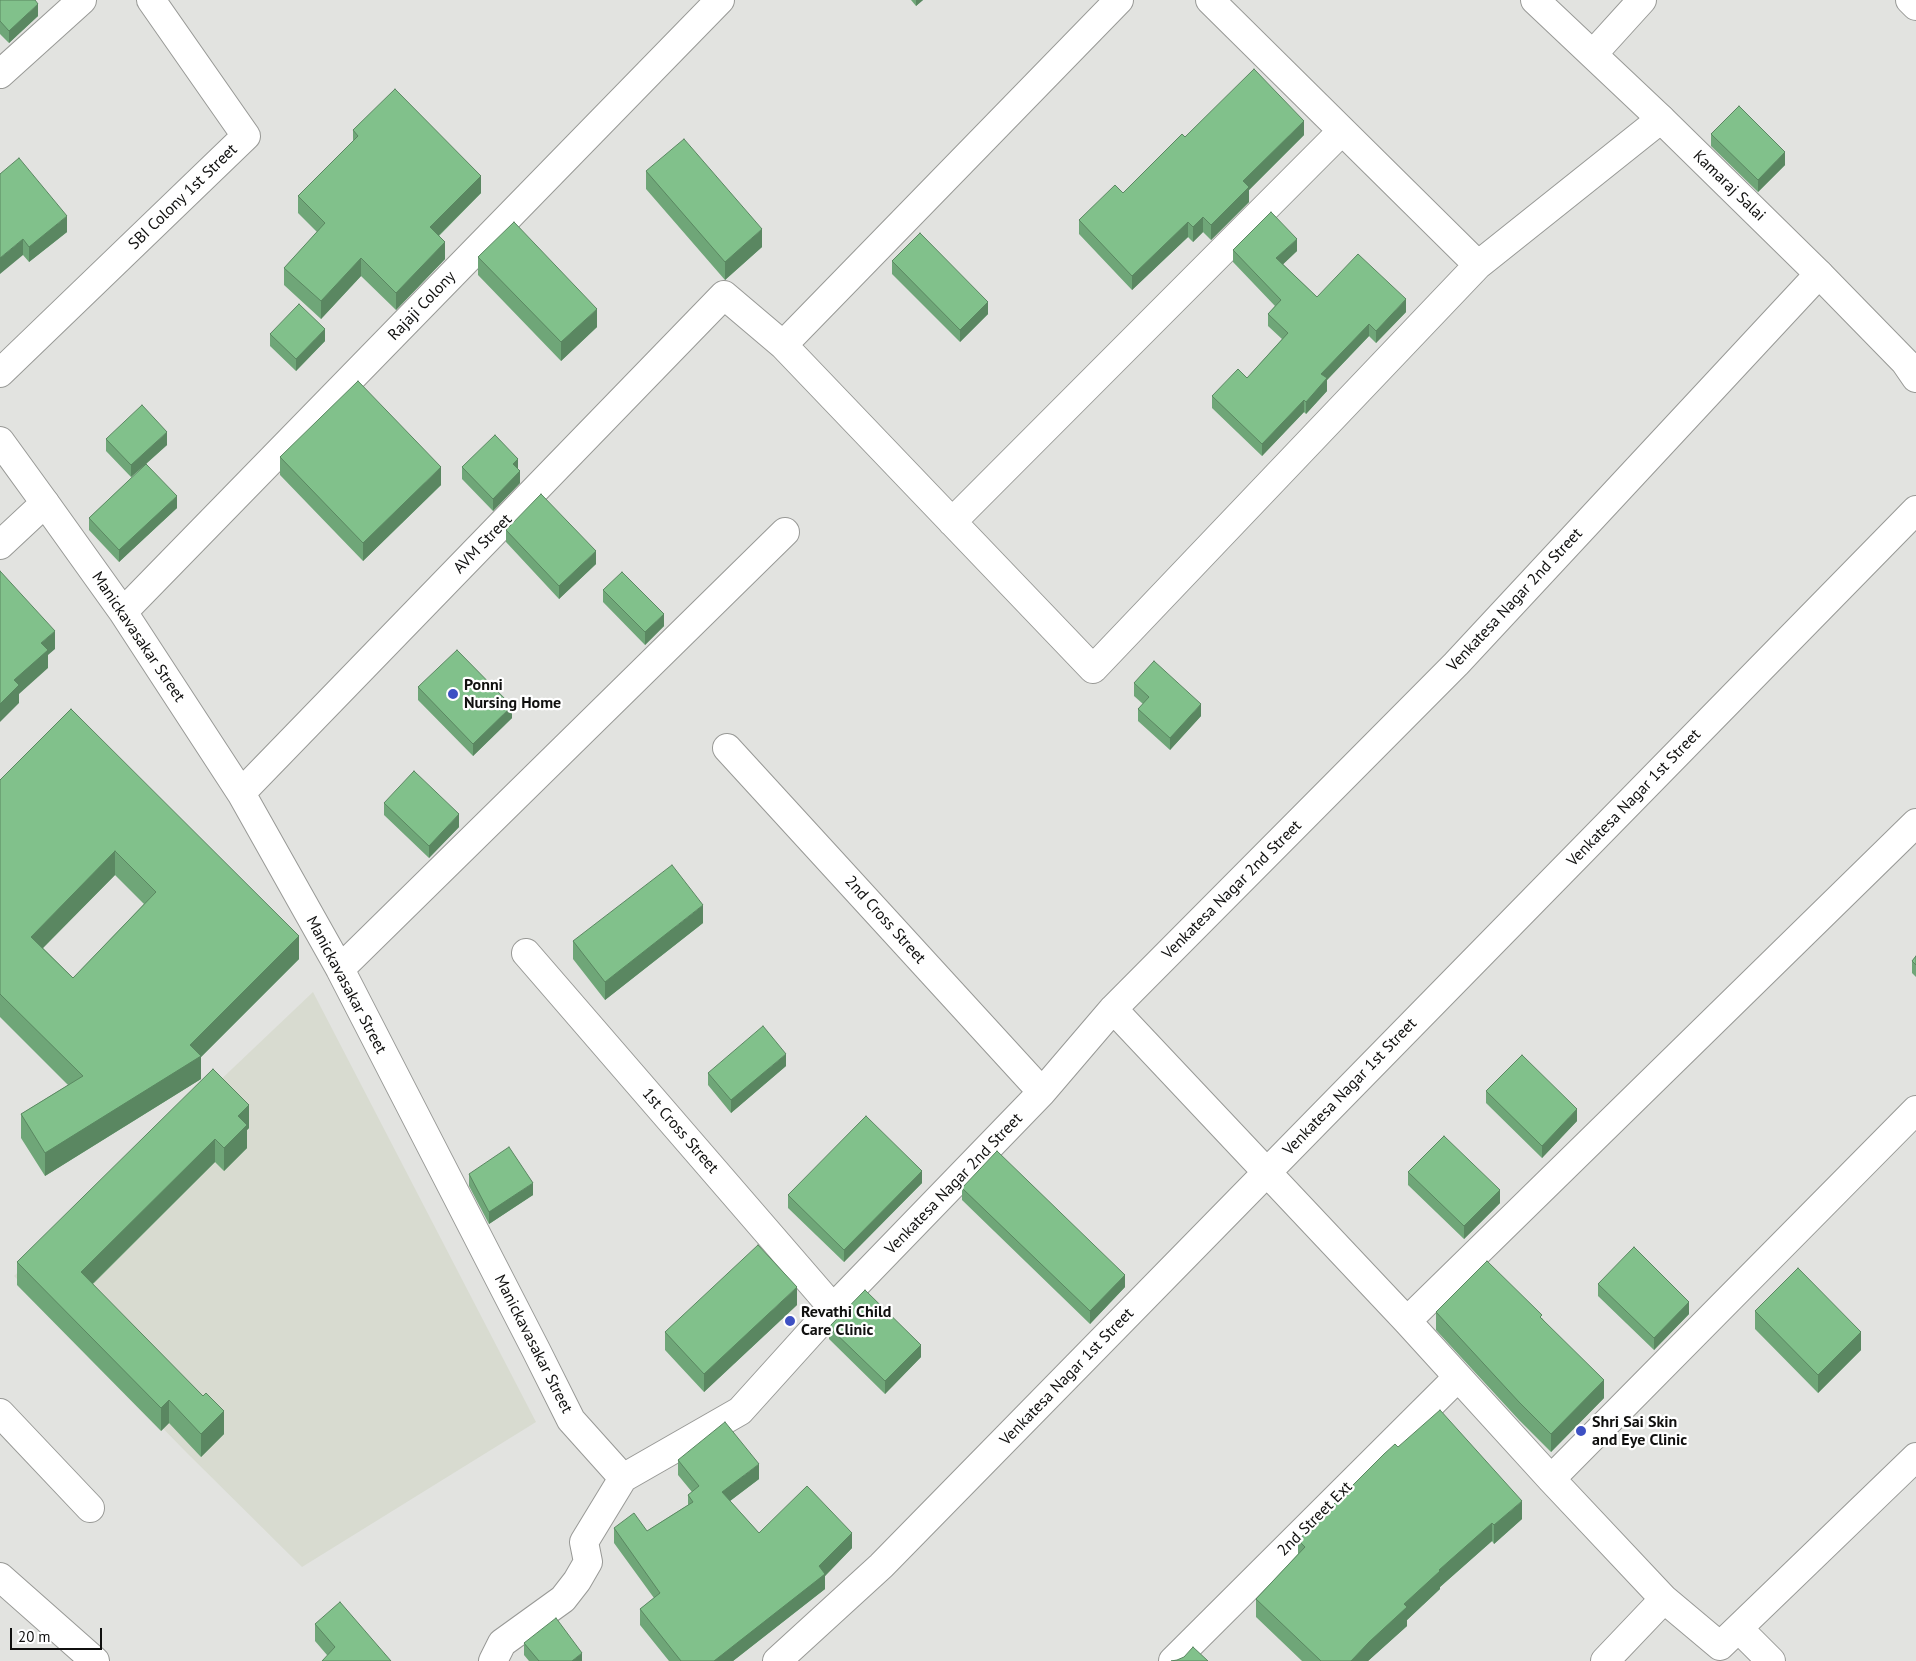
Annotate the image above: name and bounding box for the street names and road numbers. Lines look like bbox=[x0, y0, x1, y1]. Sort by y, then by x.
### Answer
street label: SBI Colony 1st Street bbox=[125, 140, 241, 254]
street label: Kamaraj Salai bbox=[1689, 147, 1769, 225]
street label: Rajaji Colony bbox=[384, 267, 460, 345]
street label: AVM Street bbox=[450, 510, 516, 578]
street label: Venkatesa Nagar 2nd Street bbox=[1443, 524, 1587, 676]
street label: Manickavasakar Street bbox=[87, 568, 189, 706]
street label: Venkatesa Nagar 1st Street bbox=[1563, 725, 1705, 871]
street label: Venkatesa Nagar 2nd Street bbox=[1158, 816, 1306, 964]
street label: 2nd Cross Street bbox=[840, 872, 930, 968]
street label: Manickavasakar Street bbox=[302, 913, 390, 1057]
street label: Venkatesa Nagar 1st Street bbox=[1279, 1014, 1421, 1160]
street label: 1st Cross Street bbox=[638, 1084, 722, 1178]
street label: Venkatesa Nagar 2nd Street bbox=[881, 1109, 1027, 1259]
street label: Manickavasakar Street bbox=[490, 1272, 576, 1416]
street label: Venkatesa Nagar 1st Street bbox=[996, 1304, 1138, 1450]
street label: 2nd Street Ext bbox=[1274, 1478, 1356, 1560]

